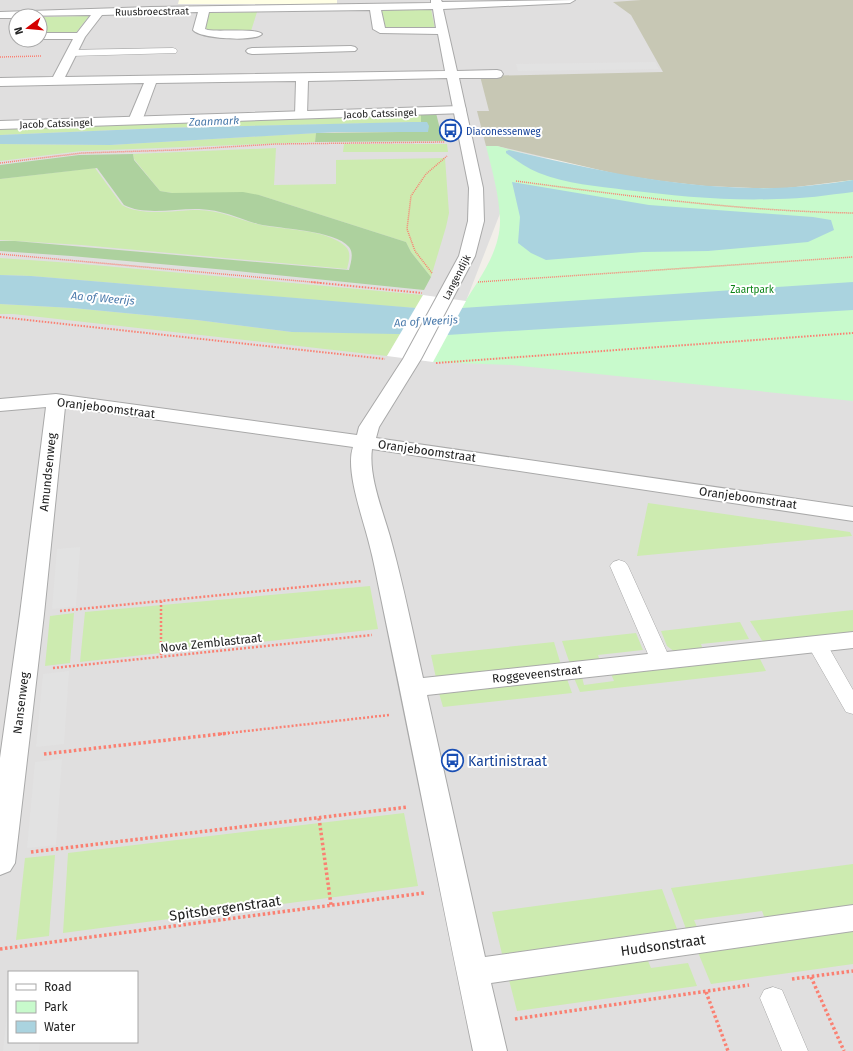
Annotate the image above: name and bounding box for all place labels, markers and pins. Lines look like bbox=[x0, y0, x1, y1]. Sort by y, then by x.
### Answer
bus stop icon: Diaconessenweg bbox=[438, 118, 464, 144]
place label: Diaconessenweg bbox=[466, 126, 542, 138]
bus stop icon: Kartinistraat bbox=[440, 748, 466, 774]
place label: Kartinistraat bbox=[468, 753, 548, 770]

